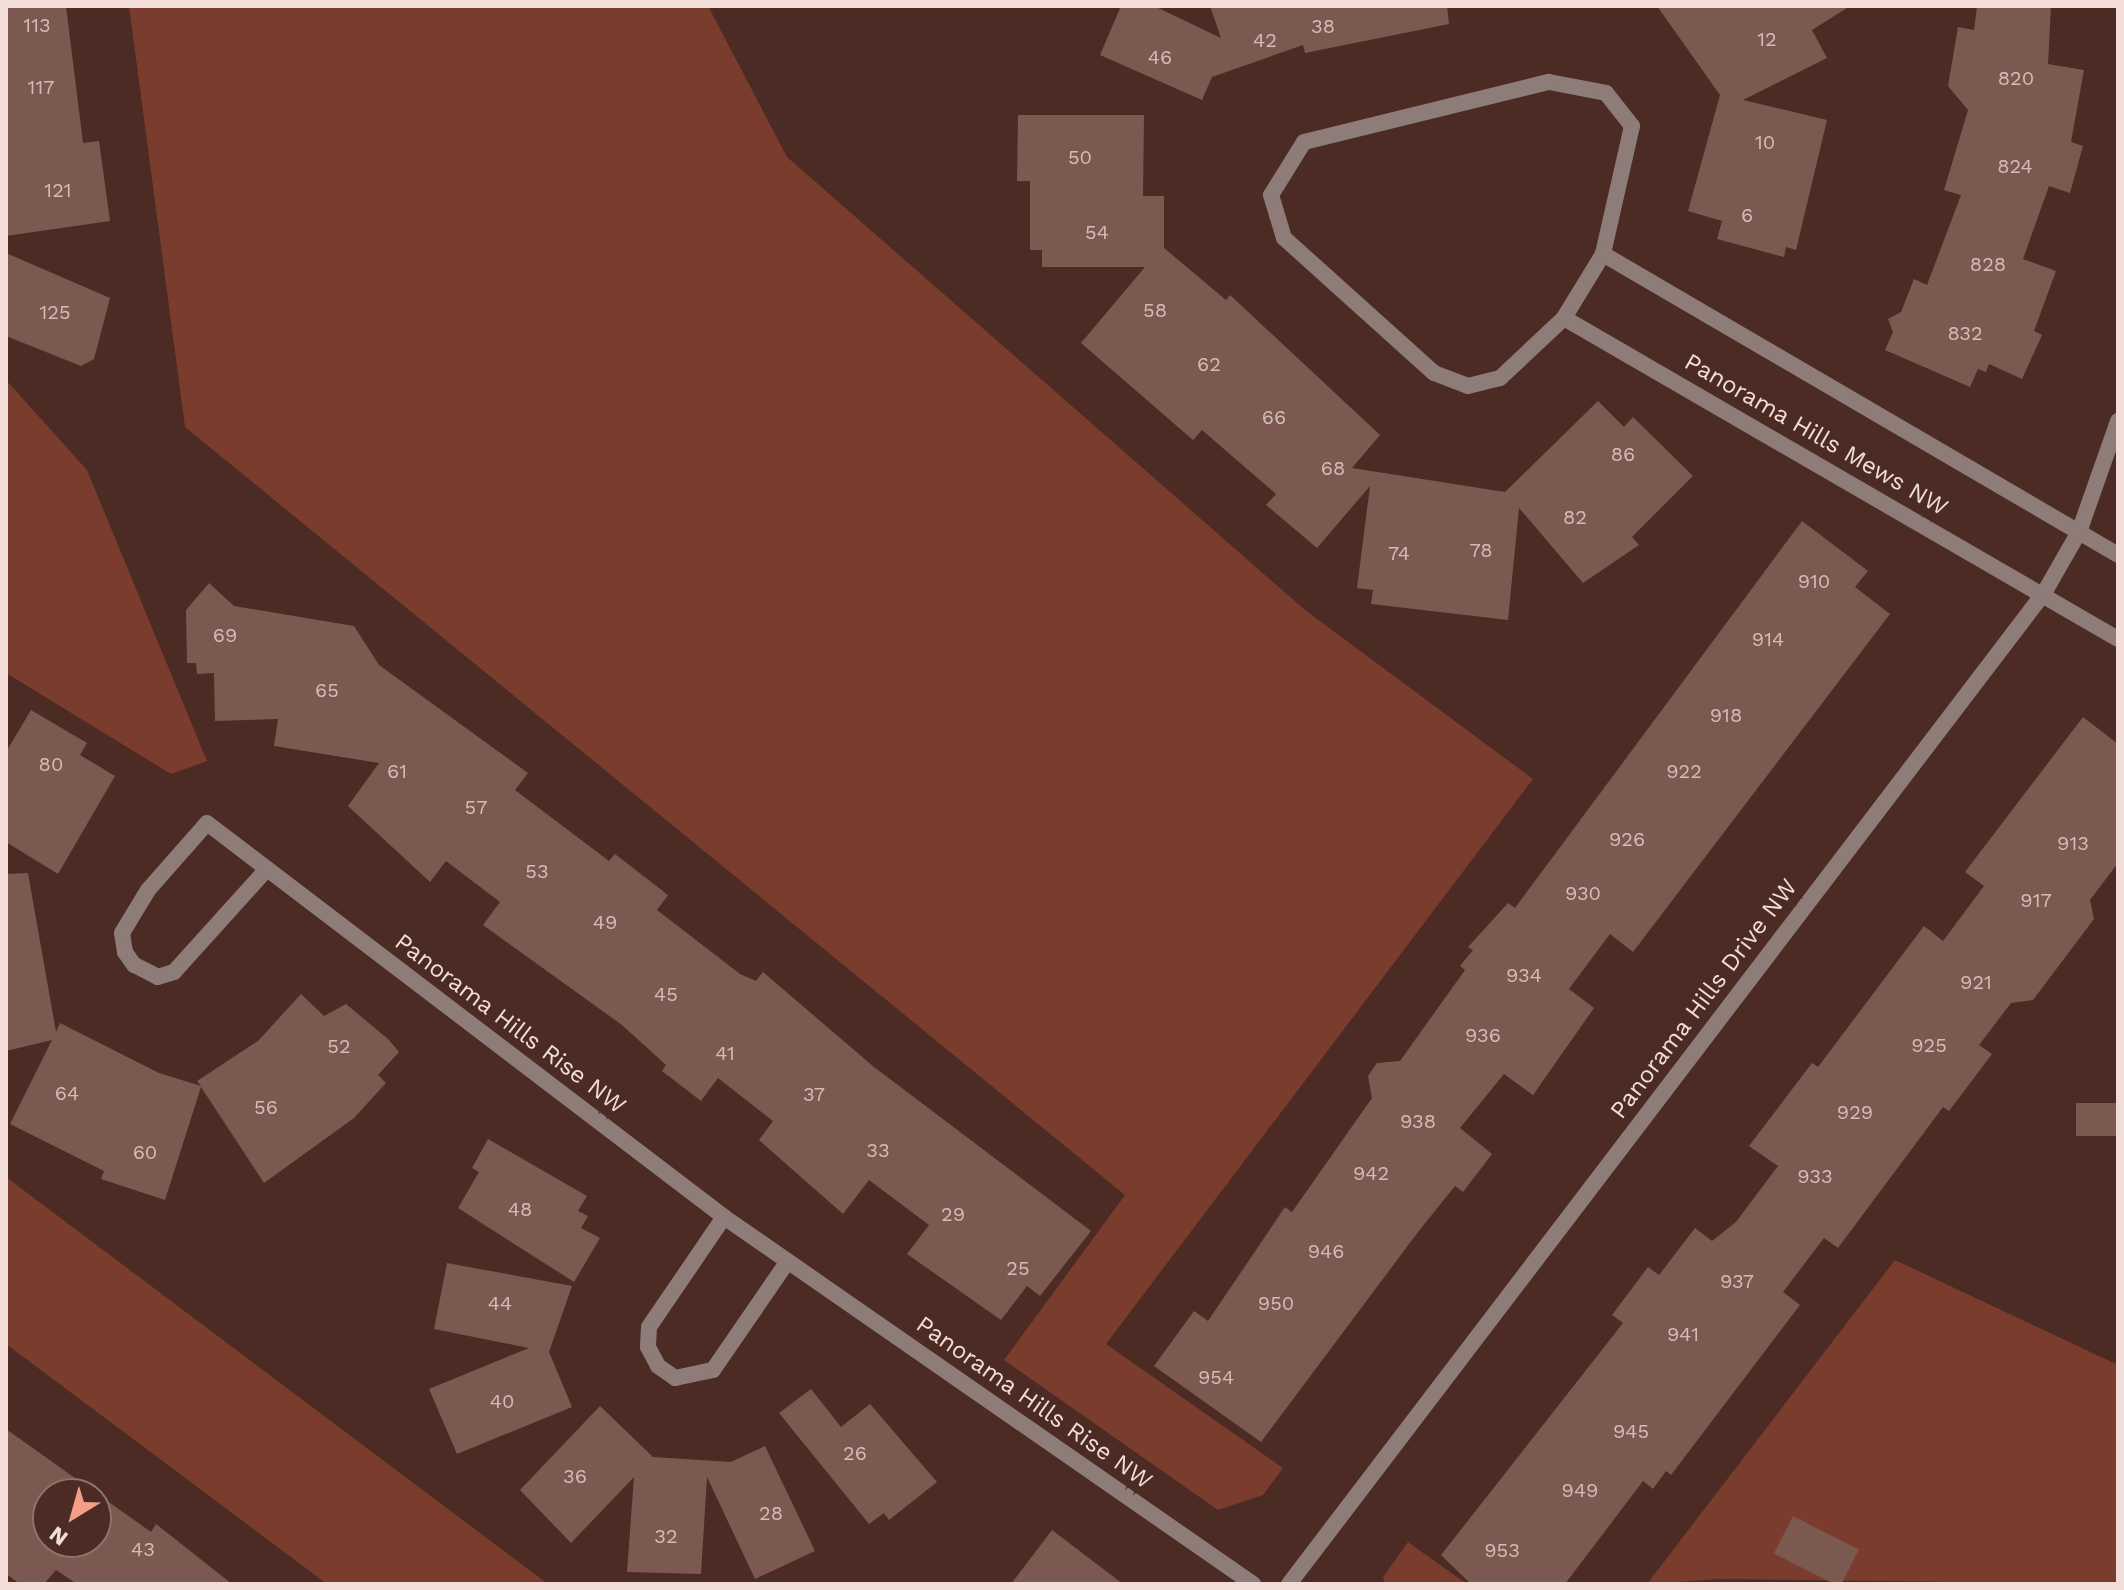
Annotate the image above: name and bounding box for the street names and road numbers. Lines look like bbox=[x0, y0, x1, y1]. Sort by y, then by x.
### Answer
street label: Panorama Hills Mews NW bbox=[1679, 348, 1953, 522]
street label: Panorama Hills Drive NW bbox=[1604, 873, 1804, 1125]
street label: Panorama Hills Rise NW bbox=[389, 928, 631, 1120]
street label: Panorama Hills Rise NW bbox=[910, 1310, 1158, 1496]

